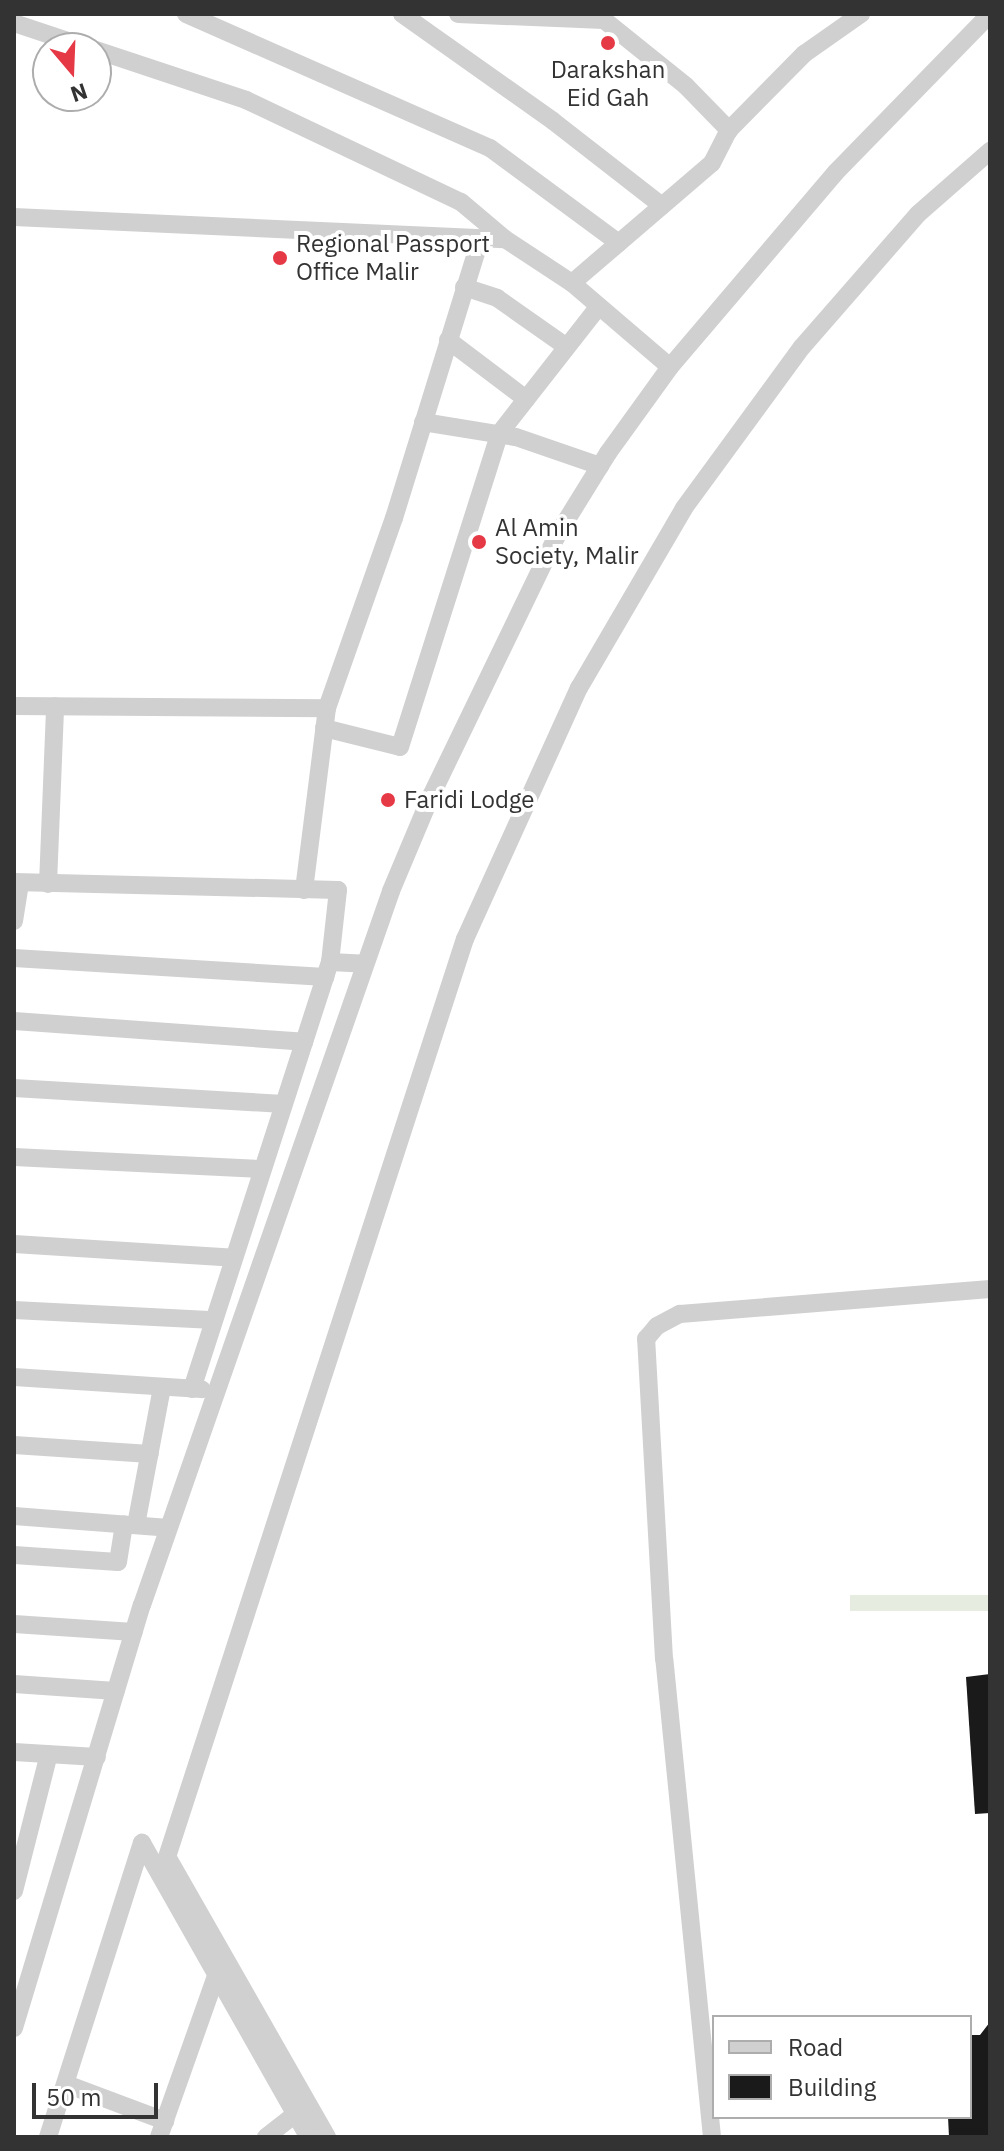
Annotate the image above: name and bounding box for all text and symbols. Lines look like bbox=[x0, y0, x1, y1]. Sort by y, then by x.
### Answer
north arrow bbox=[32, 32, 112, 112]
marker: Darakshan Eid Gah bbox=[599, 34, 617, 52]
place label: Darakshan Eid Gah bbox=[551, 56, 665, 112]
text: N bbox=[67, 77, 92, 110]
place label: Regional Passport Office Malir bbox=[296, 230, 490, 286]
marker: Regional Passport Office Malir bbox=[271, 249, 289, 267]
place label: Al Amin Society, Malir bbox=[495, 514, 639, 570]
marker: Al Amin Society, Malir bbox=[470, 533, 488, 551]
place label: Faridi Lodge bbox=[404, 786, 535, 814]
marker: Faridi Lodge bbox=[379, 791, 397, 809]
legend bbox=[712, 2015, 972, 2119]
text: Road bbox=[788, 2031, 843, 2063]
scale bar bbox=[36, 2067, 162, 2117]
text: Building bbox=[788, 2071, 876, 2103]
text: 50 m bbox=[46, 2081, 101, 2113]

